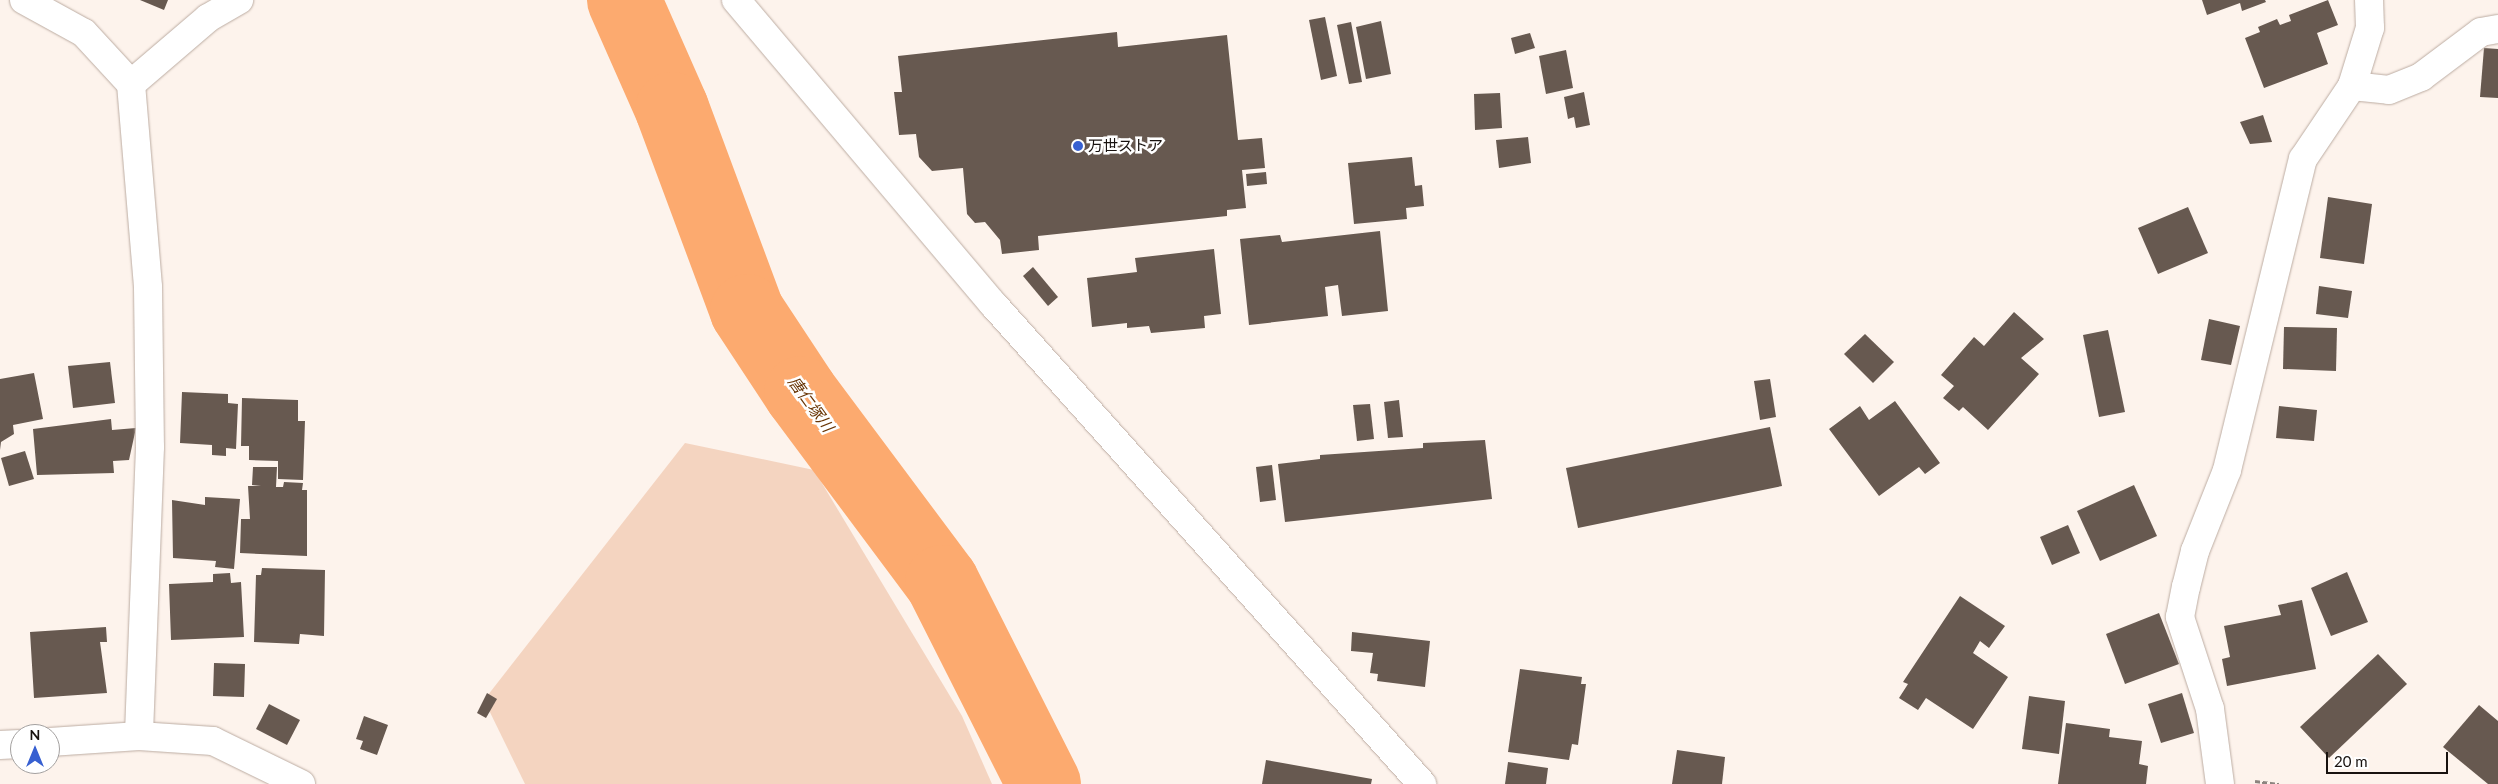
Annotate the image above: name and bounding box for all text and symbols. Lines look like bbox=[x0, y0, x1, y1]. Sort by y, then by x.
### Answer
place label: 万世ストア bbox=[1088, 137, 1163, 155]
marker: 万世ストア bbox=[1072, 140, 1084, 152]
water label: 唐仁塚川 bbox=[784, 372, 838, 436]
north arrow bbox=[10, 724, 60, 774]
text: N bbox=[30, 726, 40, 743]
scale bar bbox=[2328, 742, 2450, 774]
text: 20 m bbox=[2334, 752, 2368, 770]

